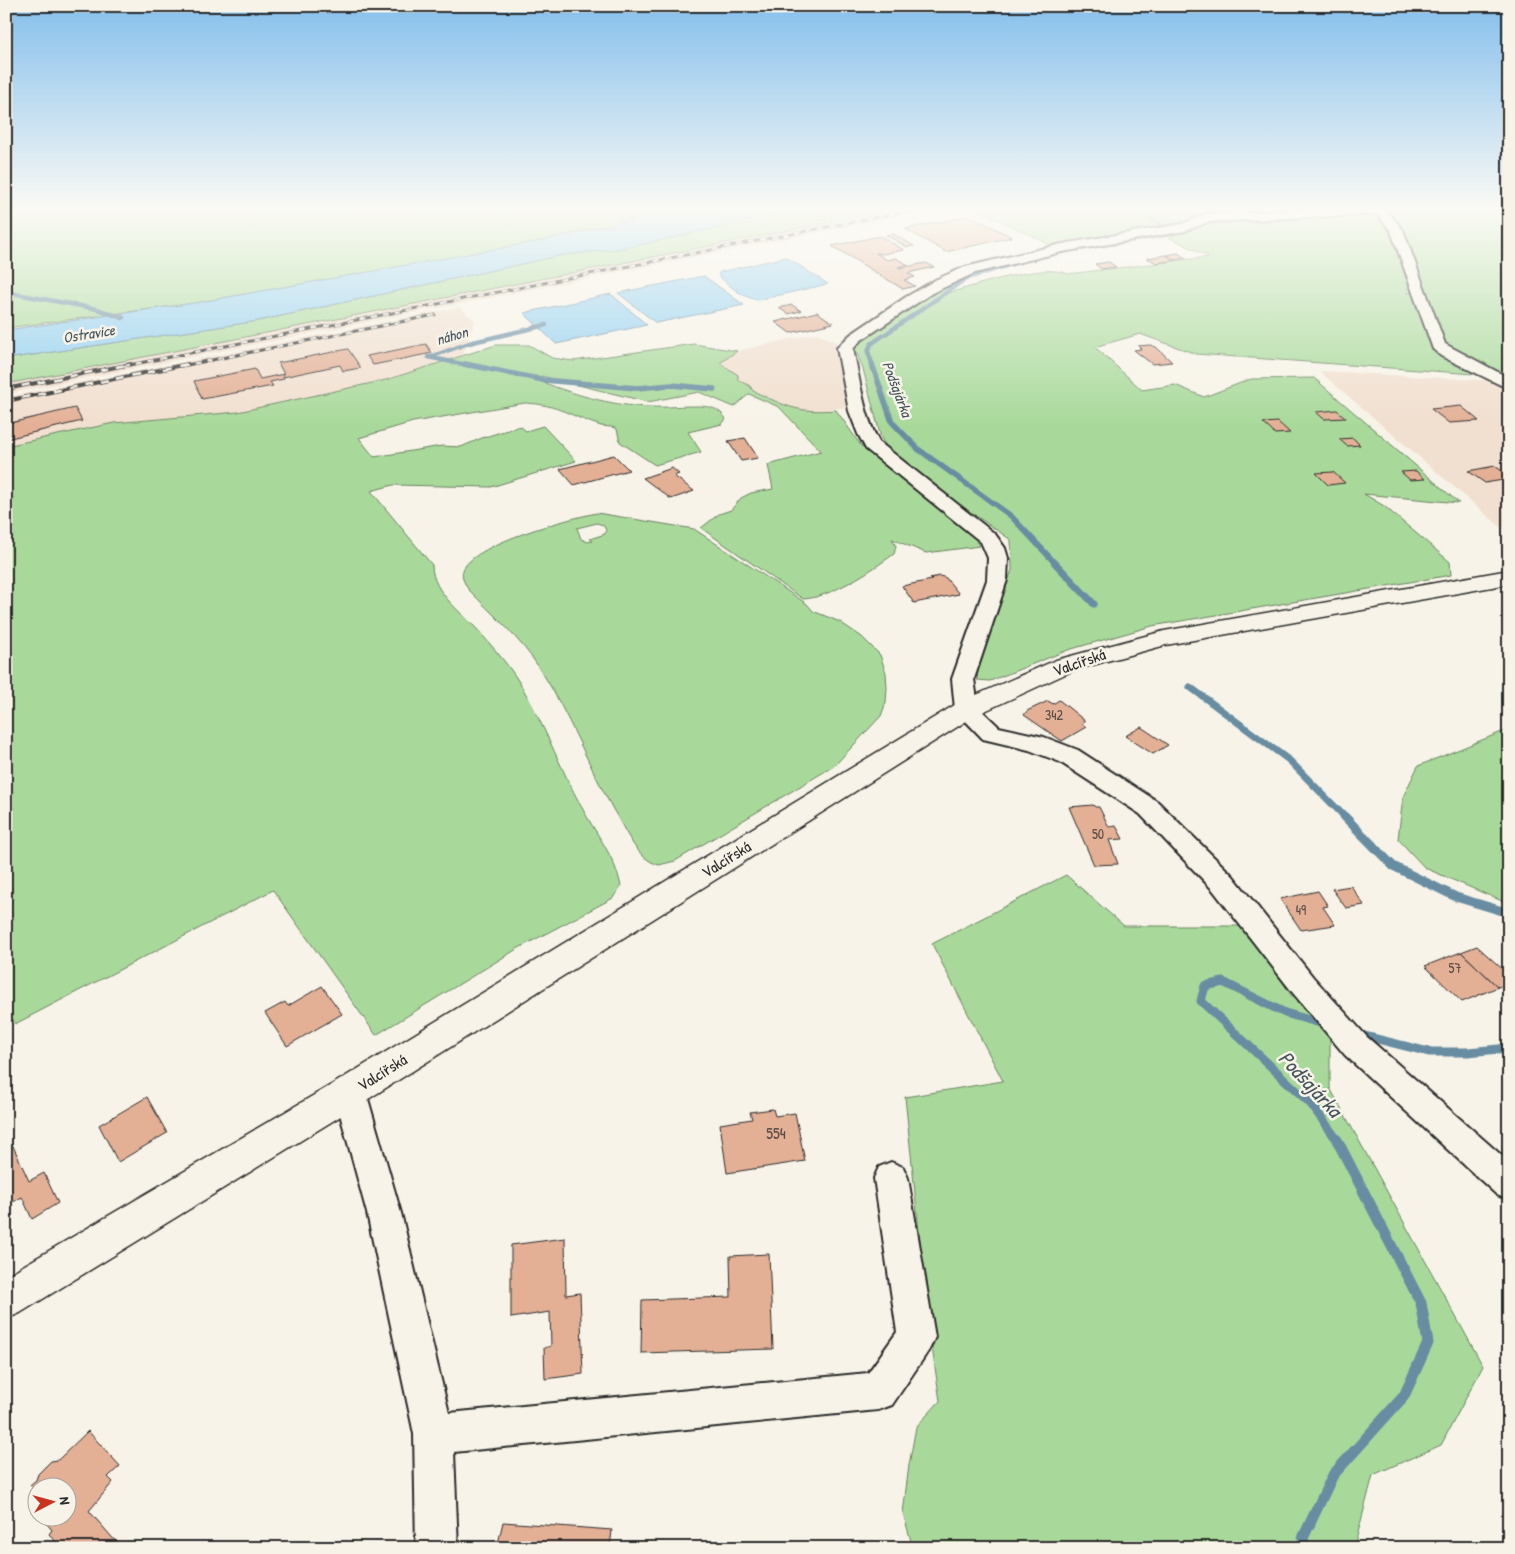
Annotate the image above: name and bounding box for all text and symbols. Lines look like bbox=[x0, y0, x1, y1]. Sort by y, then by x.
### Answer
water label: Ostravice bbox=[62, 319, 117, 348]
water label: náhon bbox=[434, 321, 471, 350]
water label: Podšajárka bbox=[877, 358, 918, 422]
street label: Valcířská bbox=[1050, 643, 1108, 681]
house number: 342 bbox=[1045, 705, 1063, 724]
house number: 50 bbox=[1092, 824, 1104, 843]
street label: Valcířská bbox=[697, 835, 755, 883]
house number: 49 bbox=[1296, 900, 1306, 919]
house number: 57 bbox=[1449, 958, 1461, 977]
water label: Podšajárka bbox=[1272, 1044, 1351, 1125]
street label: Valcířská bbox=[353, 1048, 411, 1096]
house number: 554 bbox=[766, 1122, 786, 1144]
north arrow bbox=[28, 1476, 78, 1526]
text: N bbox=[56, 1496, 75, 1506]

